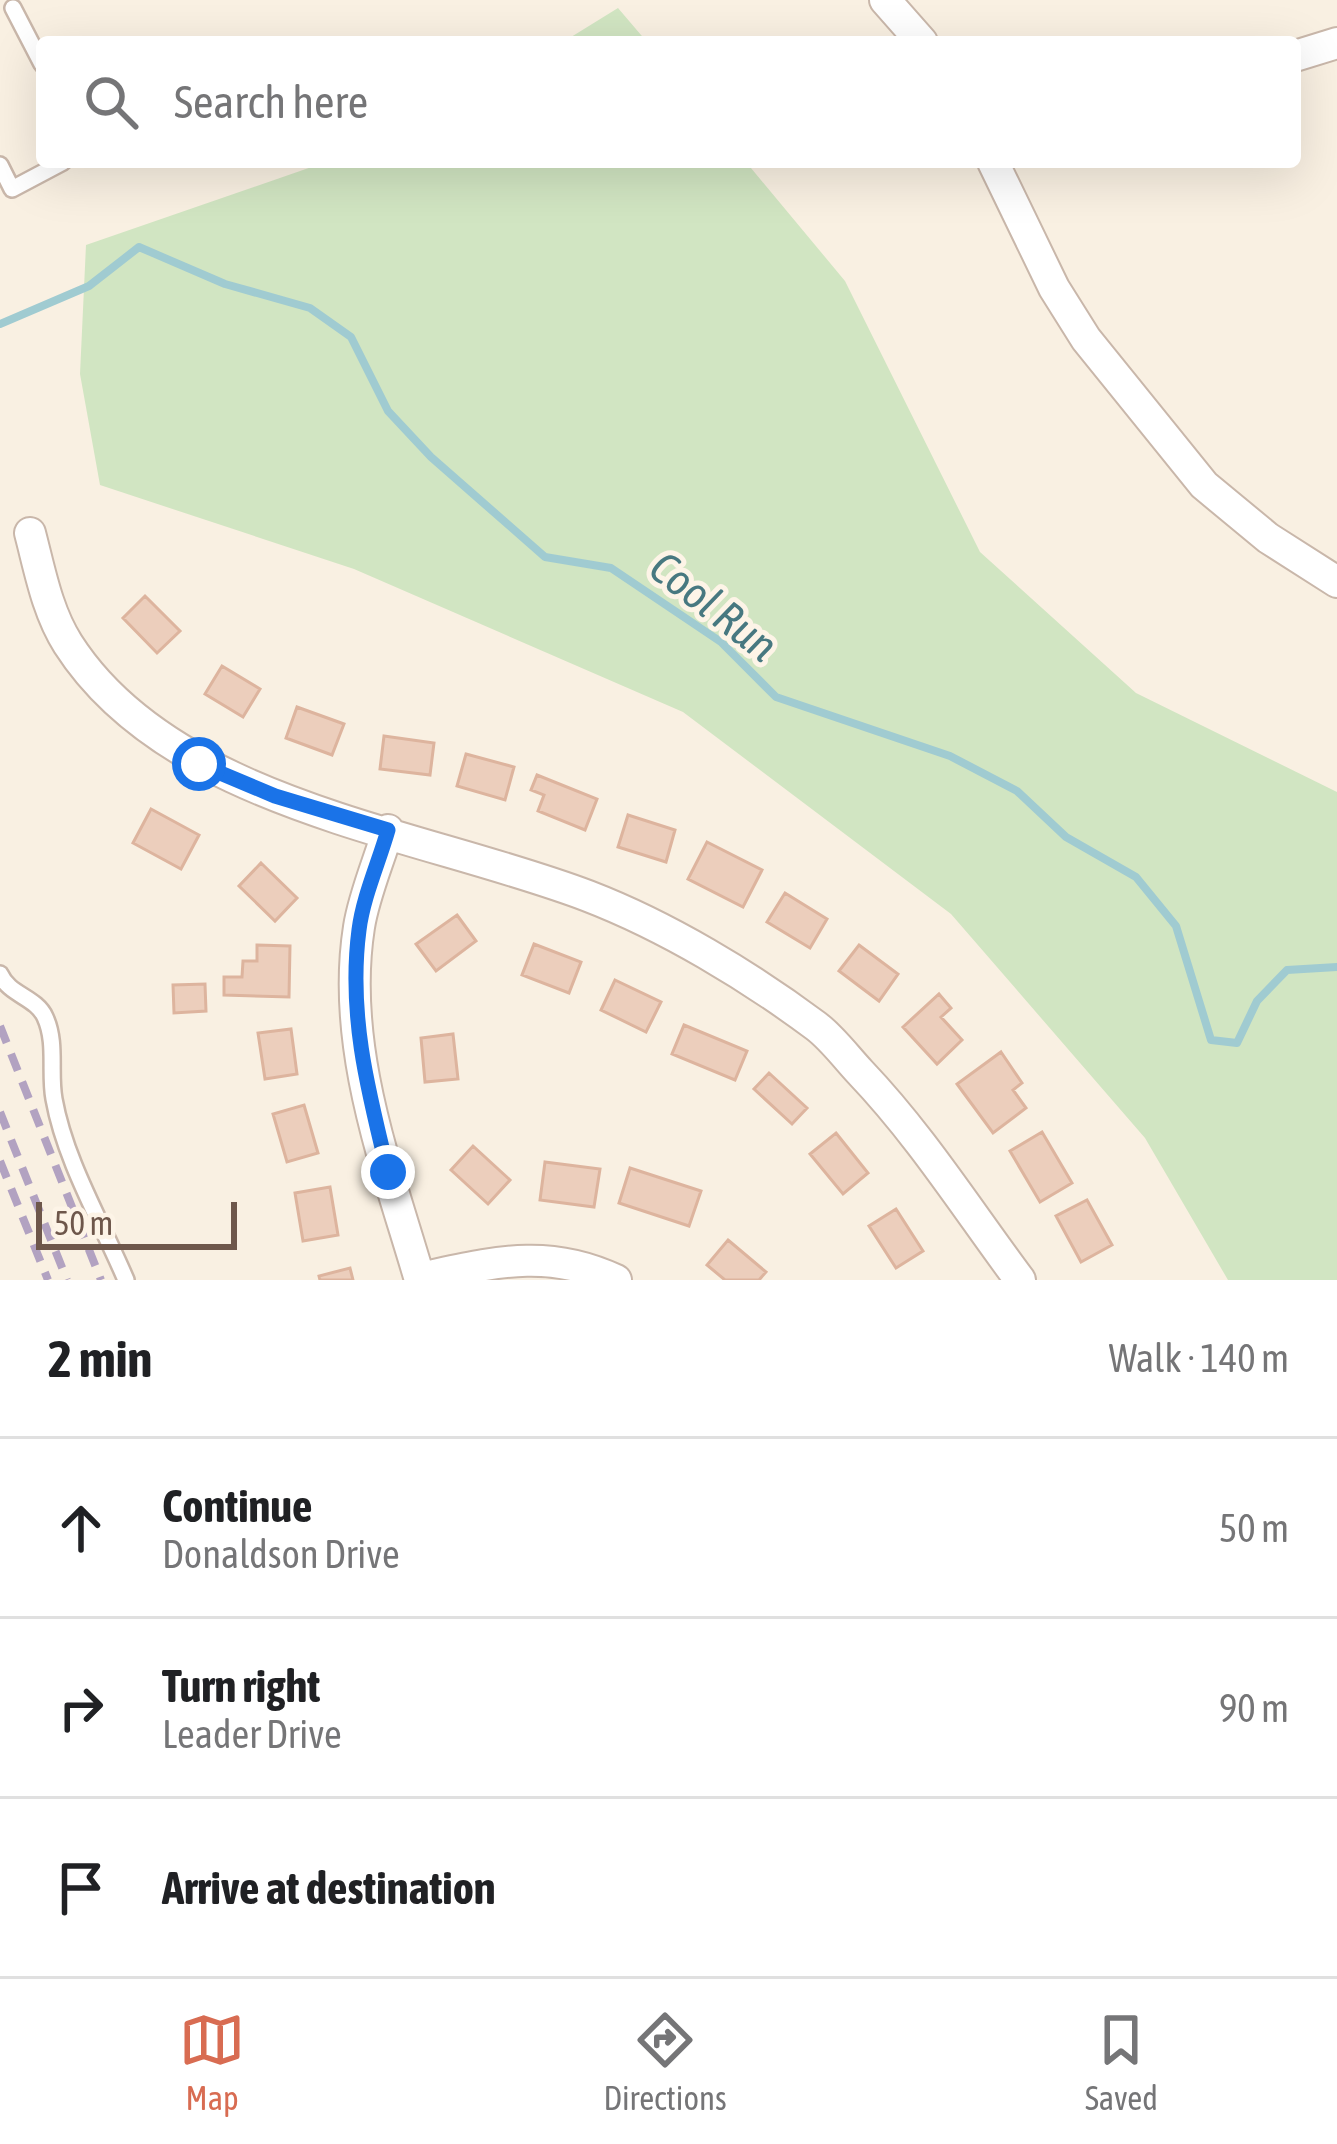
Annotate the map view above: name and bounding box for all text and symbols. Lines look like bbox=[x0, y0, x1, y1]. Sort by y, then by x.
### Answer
search box bbox=[36, 36, 1301, 168]
icon: search bbox=[78, 69, 144, 135]
text: Search here bbox=[174, 76, 368, 128]
water label: Cool Run bbox=[640, 540, 788, 672]
route start bbox=[172, 737, 226, 791]
route end bbox=[361, 1145, 415, 1199]
scale bar bbox=[36, 1196, 237, 1249]
text: 50 m bbox=[54, 1204, 113, 1242]
text: 2 min bbox=[48, 1329, 152, 1388]
text: Walk · 140 m bbox=[1109, 1336, 1289, 1380]
text: Continue bbox=[162, 1480, 313, 1532]
icon: ahead bbox=[48, 1495, 114, 1561]
text: 50 m bbox=[1219, 1506, 1289, 1550]
text: Donaldson Drive bbox=[162, 1532, 400, 1576]
text: Turn right bbox=[162, 1660, 320, 1712]
icon: right bbox=[48, 1675, 114, 1741]
text: 90 m bbox=[1219, 1686, 1289, 1730]
text: Leader Drive bbox=[162, 1712, 342, 1756]
icon: arrive bbox=[48, 1855, 114, 1921]
text: Arrive at destination bbox=[162, 1862, 496, 1914]
tab: Map bbox=[179, 2007, 245, 2117]
tab: Directions bbox=[603, 2007, 727, 2117]
tab: Saved bbox=[1085, 2007, 1158, 2117]

